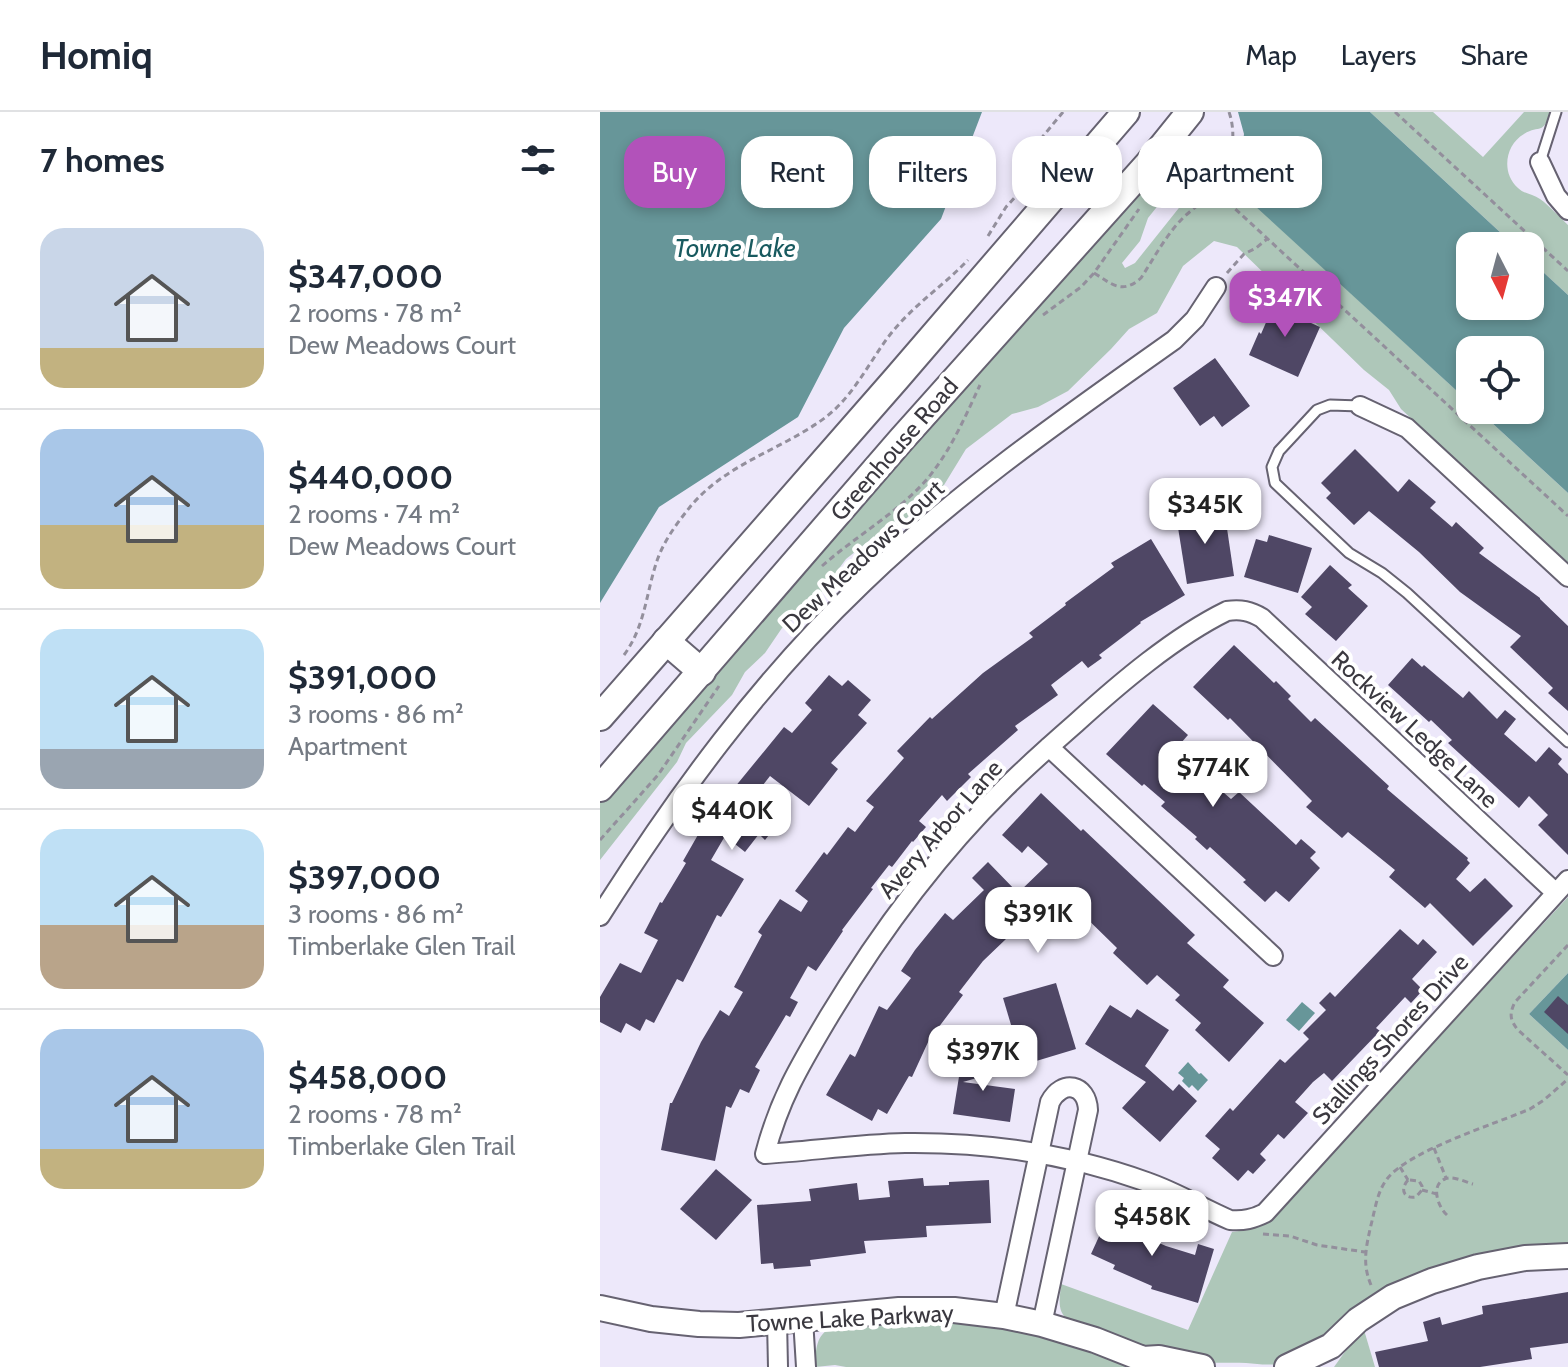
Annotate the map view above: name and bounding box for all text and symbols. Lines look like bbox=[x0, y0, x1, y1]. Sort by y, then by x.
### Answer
text: Homiq bbox=[40, 32, 153, 79]
text: Map bbox=[1245, 38, 1297, 72]
text: Layers bbox=[1341, 38, 1416, 72]
text: Share bbox=[1460, 38, 1528, 72]
chip: Buy bbox=[624, 136, 725, 208]
chip: Rent bbox=[741, 136, 853, 208]
chip: Filters bbox=[869, 136, 996, 208]
chip: New bbox=[1012, 136, 1122, 208]
chip: Apartment bbox=[1138, 136, 1322, 208]
icon: filters bbox=[516, 138, 560, 182]
text: 7 homes bbox=[40, 139, 165, 181]
water label: Towne Lake bbox=[674, 232, 796, 264]
north arrow bbox=[1456, 232, 1544, 320]
map controls bbox=[1456, 232, 1544, 424]
text: $347,000 bbox=[288, 255, 443, 297]
icon: home bbox=[104, 260, 200, 356]
pin: $347K bbox=[1229, 271, 1341, 339]
text: $347K bbox=[1248, 281, 1322, 313]
text: 2 rooms · 78 m² bbox=[288, 297, 462, 329]
text: Dew Meadows Court bbox=[288, 329, 516, 361]
button: locate bbox=[1456, 336, 1544, 424]
street label: Greenhouse Road bbox=[824, 372, 964, 526]
text: $440,000 bbox=[288, 456, 453, 498]
icon: home bbox=[104, 461, 200, 557]
street label: Dew Meadows Court bbox=[776, 474, 950, 638]
pin: $345K bbox=[1149, 478, 1261, 546]
text: $345K bbox=[1167, 488, 1243, 520]
text: 2 rooms · 74 m² bbox=[288, 498, 460, 530]
text: Dew Meadows Court bbox=[288, 530, 516, 562]
street label: Rockview Ledge Lane bbox=[1326, 644, 1504, 814]
text: $391,000 bbox=[288, 656, 437, 698]
icon: home bbox=[104, 661, 200, 757]
text: 3 rooms · 86 m² bbox=[288, 698, 464, 730]
text: Apartment bbox=[288, 730, 407, 762]
pin: $774K bbox=[1157, 741, 1269, 809]
text: $774K bbox=[1176, 751, 1250, 783]
street label: Avery Arbor Lane bbox=[872, 754, 1008, 904]
pin: $440K bbox=[676, 784, 788, 852]
text: $440K bbox=[691, 794, 773, 826]
text: $397,000 bbox=[288, 856, 441, 898]
icon: home bbox=[104, 861, 200, 957]
pin: $391K bbox=[982, 887, 1094, 955]
text: $391K bbox=[1003, 897, 1073, 929]
text: 3 rooms · 86 m² bbox=[288, 898, 464, 930]
text: Timberlake Glen Trail bbox=[288, 930, 516, 962]
street label: Stallings Shores Drive bbox=[1306, 948, 1474, 1130]
pin: $397K bbox=[927, 1025, 1039, 1093]
text: $397K bbox=[946, 1035, 1020, 1067]
text: $458,000 bbox=[288, 1056, 447, 1098]
icon: home bbox=[104, 1061, 200, 1157]
text: 2 rooms · 78 m² bbox=[288, 1098, 462, 1130]
text: Timberlake Glen Trail bbox=[288, 1130, 516, 1162]
pin: $458K bbox=[1096, 1190, 1208, 1258]
text: $458K bbox=[1113, 1200, 1191, 1232]
street label: Towne Lake Parkway bbox=[746, 1298, 954, 1338]

